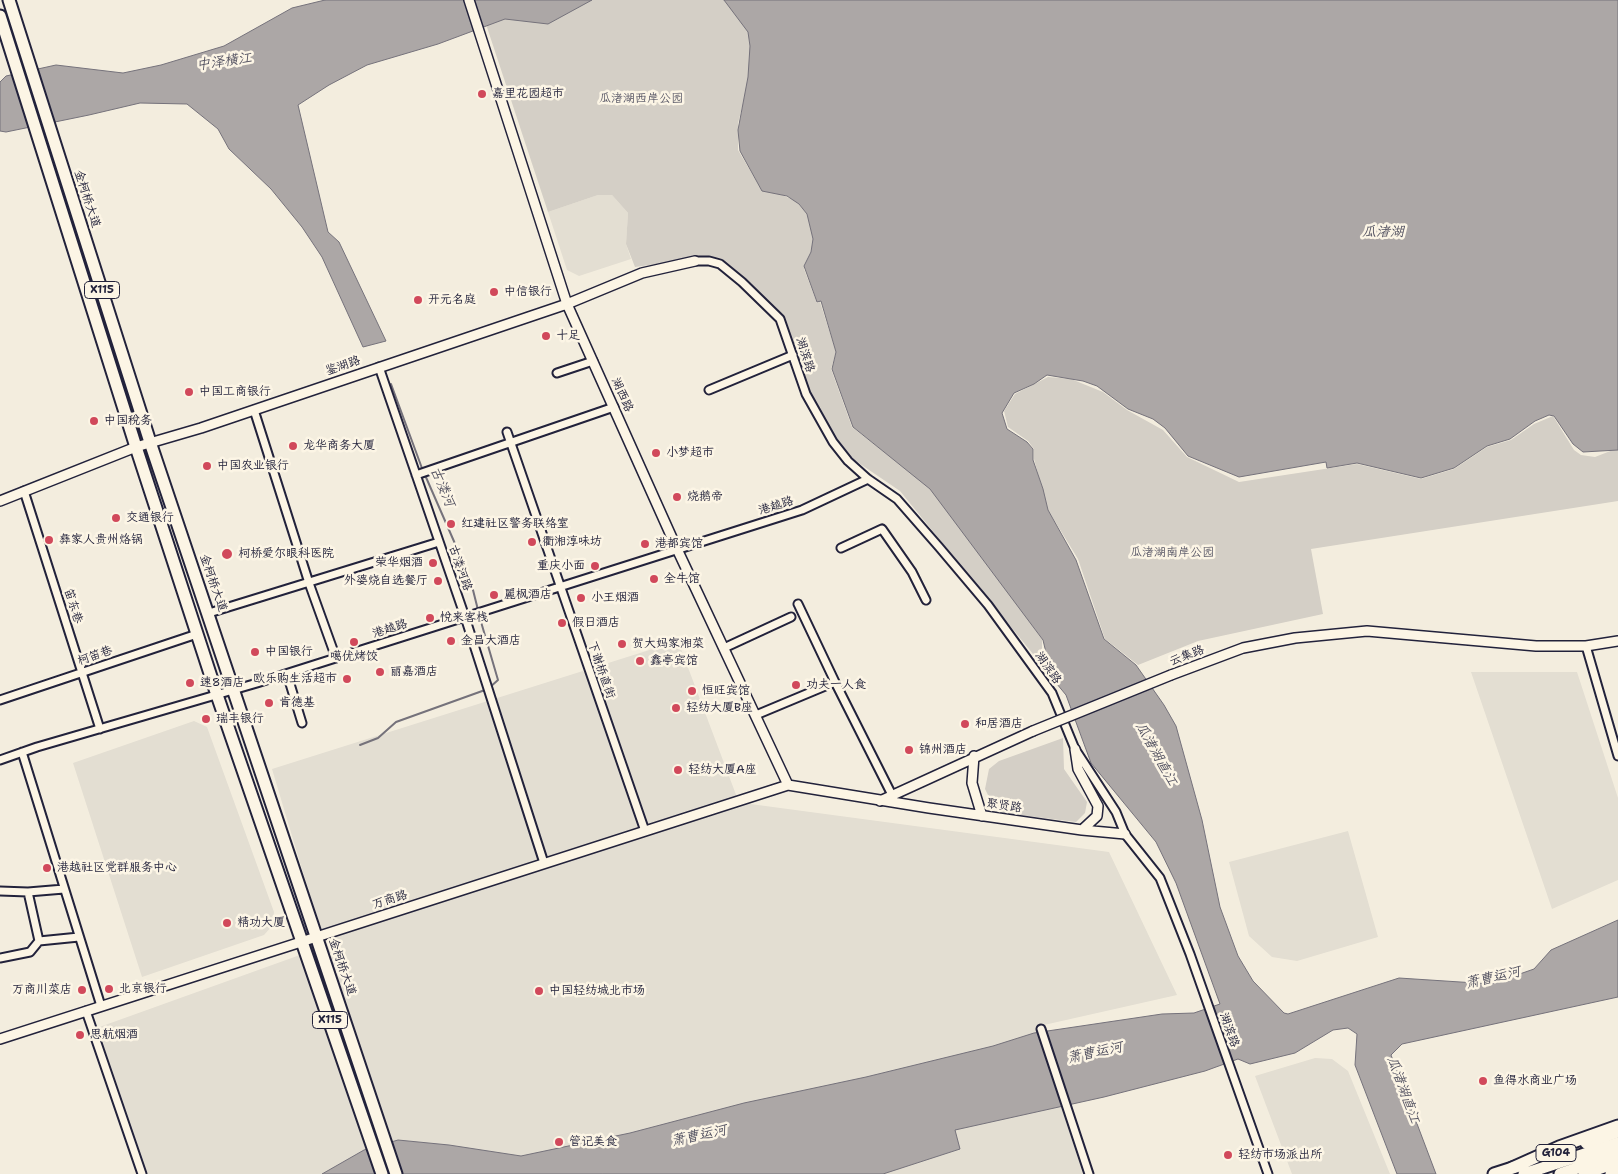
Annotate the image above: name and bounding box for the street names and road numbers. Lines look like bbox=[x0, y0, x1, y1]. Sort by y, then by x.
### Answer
street label: 金柯桥大道 bbox=[71, 168, 103, 230]
road number: X115 bbox=[84, 282, 120, 298]
street label: 湖滨路 bbox=[793, 336, 817, 374]
street label: 鉴湖路 bbox=[324, 353, 362, 379]
street label: 湖西路 bbox=[608, 376, 636, 414]
street label: 港越路 bbox=[757, 494, 795, 518]
street label: 古溇河路 bbox=[445, 543, 475, 593]
street label: 金柯桥大道 bbox=[196, 552, 230, 614]
street label: 笛东巷 bbox=[61, 587, 85, 625]
street label: 港越路 bbox=[371, 617, 409, 641]
street label: 下谢桥直街 bbox=[584, 639, 618, 701]
street label: 柯笛巷 bbox=[76, 643, 114, 669]
street label: 云集路 bbox=[1168, 643, 1206, 669]
street label: 湖滨路 bbox=[1032, 649, 1064, 687]
street label: 聚贤路 bbox=[985, 796, 1023, 816]
street label: 万商路 bbox=[371, 888, 409, 912]
street label: 金柯桥大道 bbox=[325, 936, 359, 998]
street label: 湖滨路 bbox=[1216, 1011, 1242, 1049]
road number: X115 bbox=[312, 1012, 348, 1028]
road number: G104 bbox=[1536, 1144, 1576, 1162]

